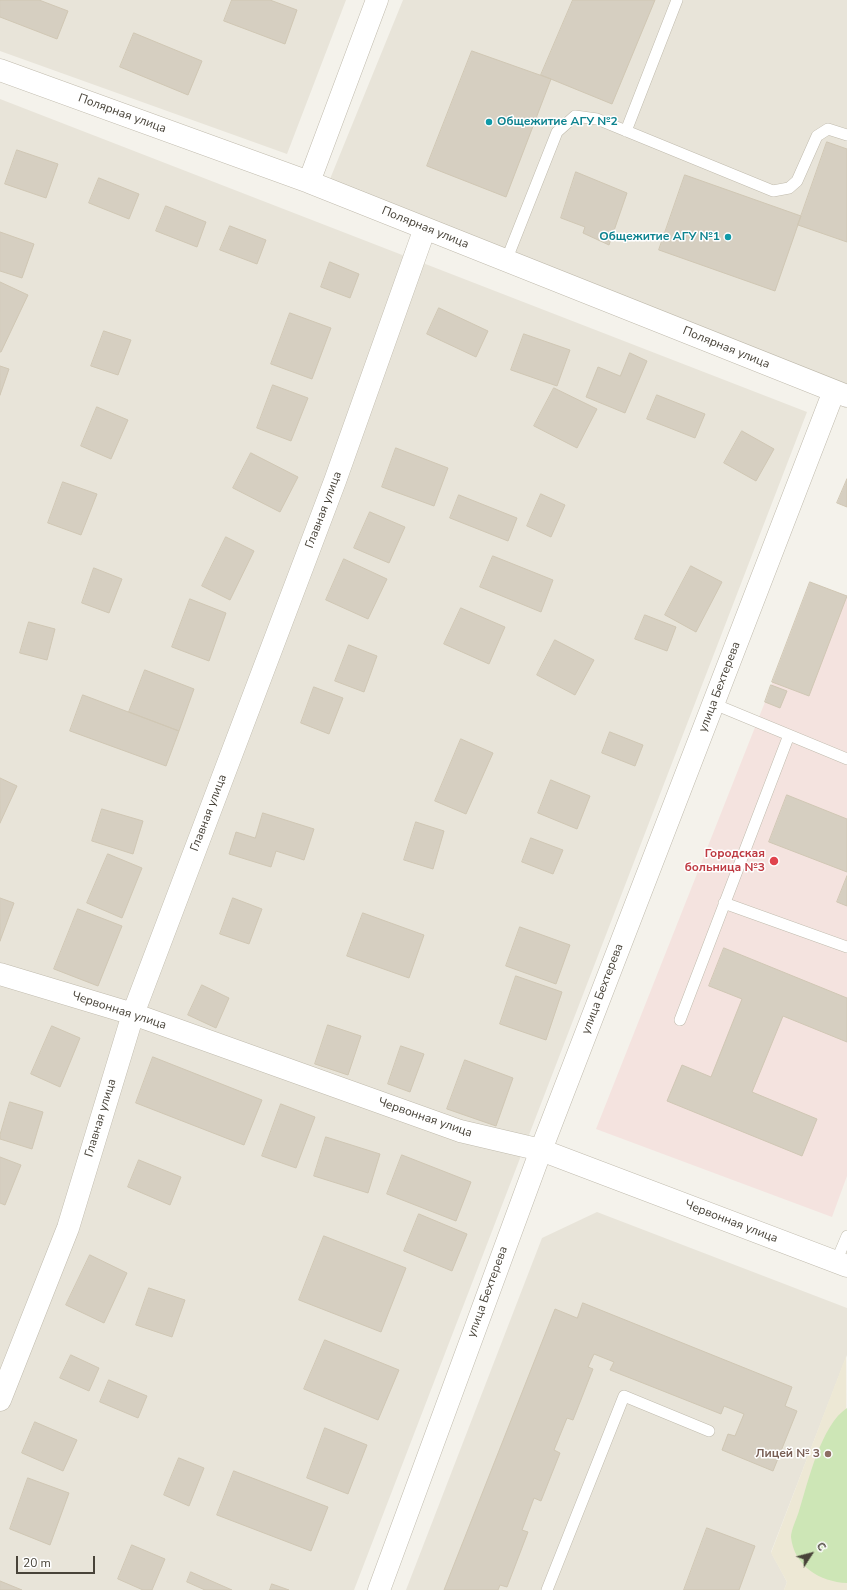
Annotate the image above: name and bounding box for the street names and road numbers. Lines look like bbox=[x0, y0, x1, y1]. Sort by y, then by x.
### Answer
street label: Полярная улица bbox=[76, 91, 168, 137]
street label: Полярная улица bbox=[379, 204, 471, 252]
street label: Полярная улица bbox=[680, 324, 772, 372]
street label: Главная улица bbox=[303, 469, 345, 551]
street label: улица Бехтерева bbox=[696, 640, 744, 734]
street label: Главная улица bbox=[188, 772, 230, 854]
street label: улица Бехтерева bbox=[579, 942, 627, 1036]
street label: Червонная улица bbox=[70, 989, 168, 1033]
street label: Главная улица bbox=[82, 1077, 120, 1159]
street label: Червонная улица bbox=[376, 1095, 474, 1141]
street label: Червонная улица bbox=[682, 1198, 780, 1246]
street label: улица Бехтерева bbox=[465, 1245, 511, 1339]

